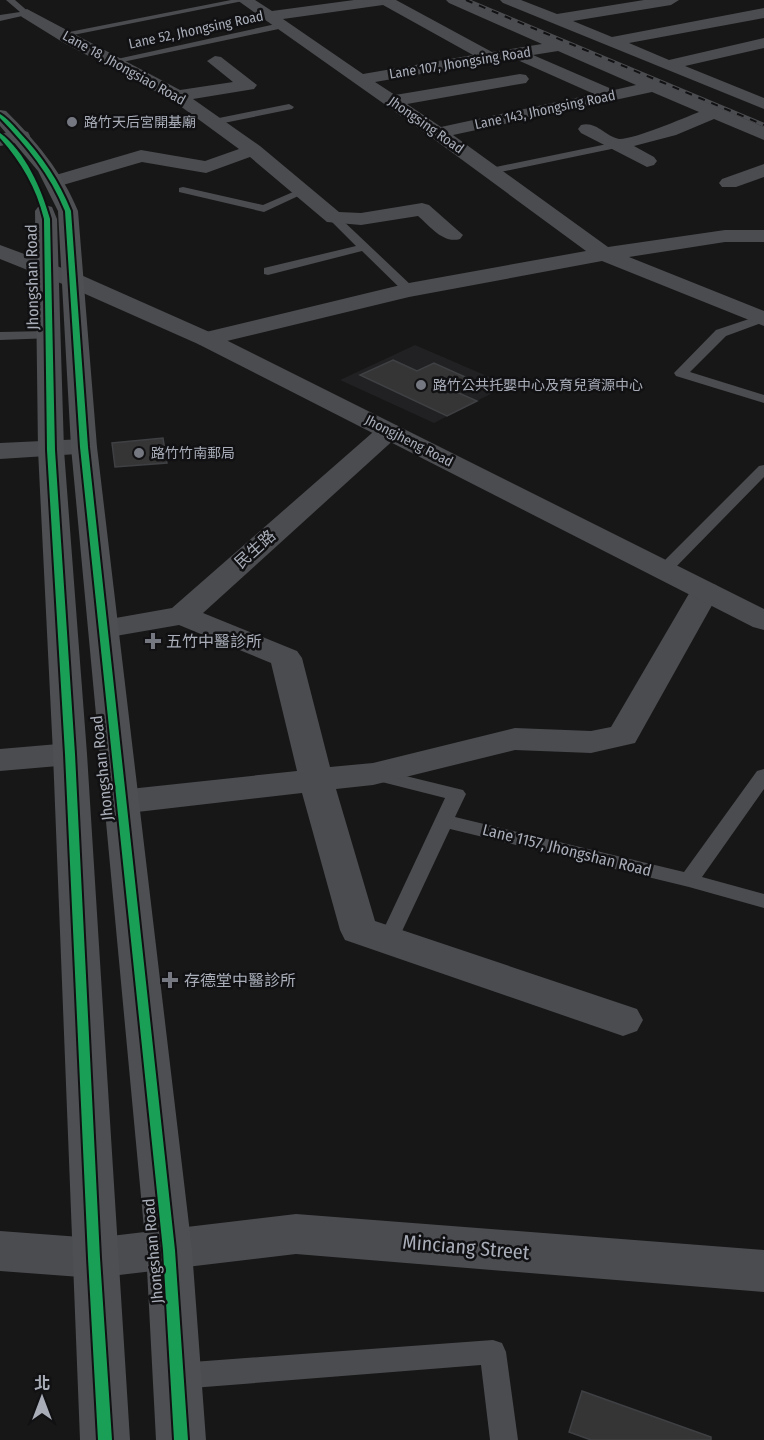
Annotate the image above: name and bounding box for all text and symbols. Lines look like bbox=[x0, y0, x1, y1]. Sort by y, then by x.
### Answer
street label: Lane 52, Jhongsing Road bbox=[127, 7, 265, 53]
street label: Lane 18, Jhongsiao Road bbox=[60, 27, 188, 109]
street label: Lane 107, Jhongsing Road bbox=[388, 43, 532, 83]
street label: Lane 143, Jhongsing Road bbox=[473, 87, 617, 133]
street label: Jhongsing Road bbox=[385, 93, 467, 157]
place label: 路竹天后宮開基廟 bbox=[84, 114, 196, 131]
marker: 路竹天后宮開基廟 bbox=[65, 115, 79, 129]
street label: Jhongshan Road bbox=[22, 224, 42, 330]
place label: 路竹公共托嬰中心及育兒資源中心 bbox=[433, 377, 643, 394]
marker: 路竹公共托嬰中心及育兒資源中心 bbox=[414, 378, 428, 392]
street label: Jhongjheng Road bbox=[362, 411, 456, 471]
place label: 路竹竹南郵局 bbox=[151, 445, 235, 462]
marker: 路竹竹南郵局 bbox=[132, 446, 146, 460]
street label: 民生路 bbox=[231, 526, 279, 572]
marker: 五竹中醫診所 bbox=[144, 632, 162, 650]
place label: 五竹中醫診所 bbox=[166, 632, 262, 651]
street label: Jhongshan Road bbox=[87, 715, 117, 821]
street label: Lane 1157, Jhongshan Road bbox=[481, 820, 653, 880]
marker: 存德堂中醫診所 bbox=[161, 971, 179, 989]
place label: 存德堂中醫診所 bbox=[184, 971, 296, 990]
street label: Jhongshan Road bbox=[139, 1198, 167, 1304]
street label: Minciang Street bbox=[402, 1230, 531, 1265]
north arrow bbox=[12, 1368, 72, 1428]
text: 北 bbox=[34, 1374, 50, 1393]

